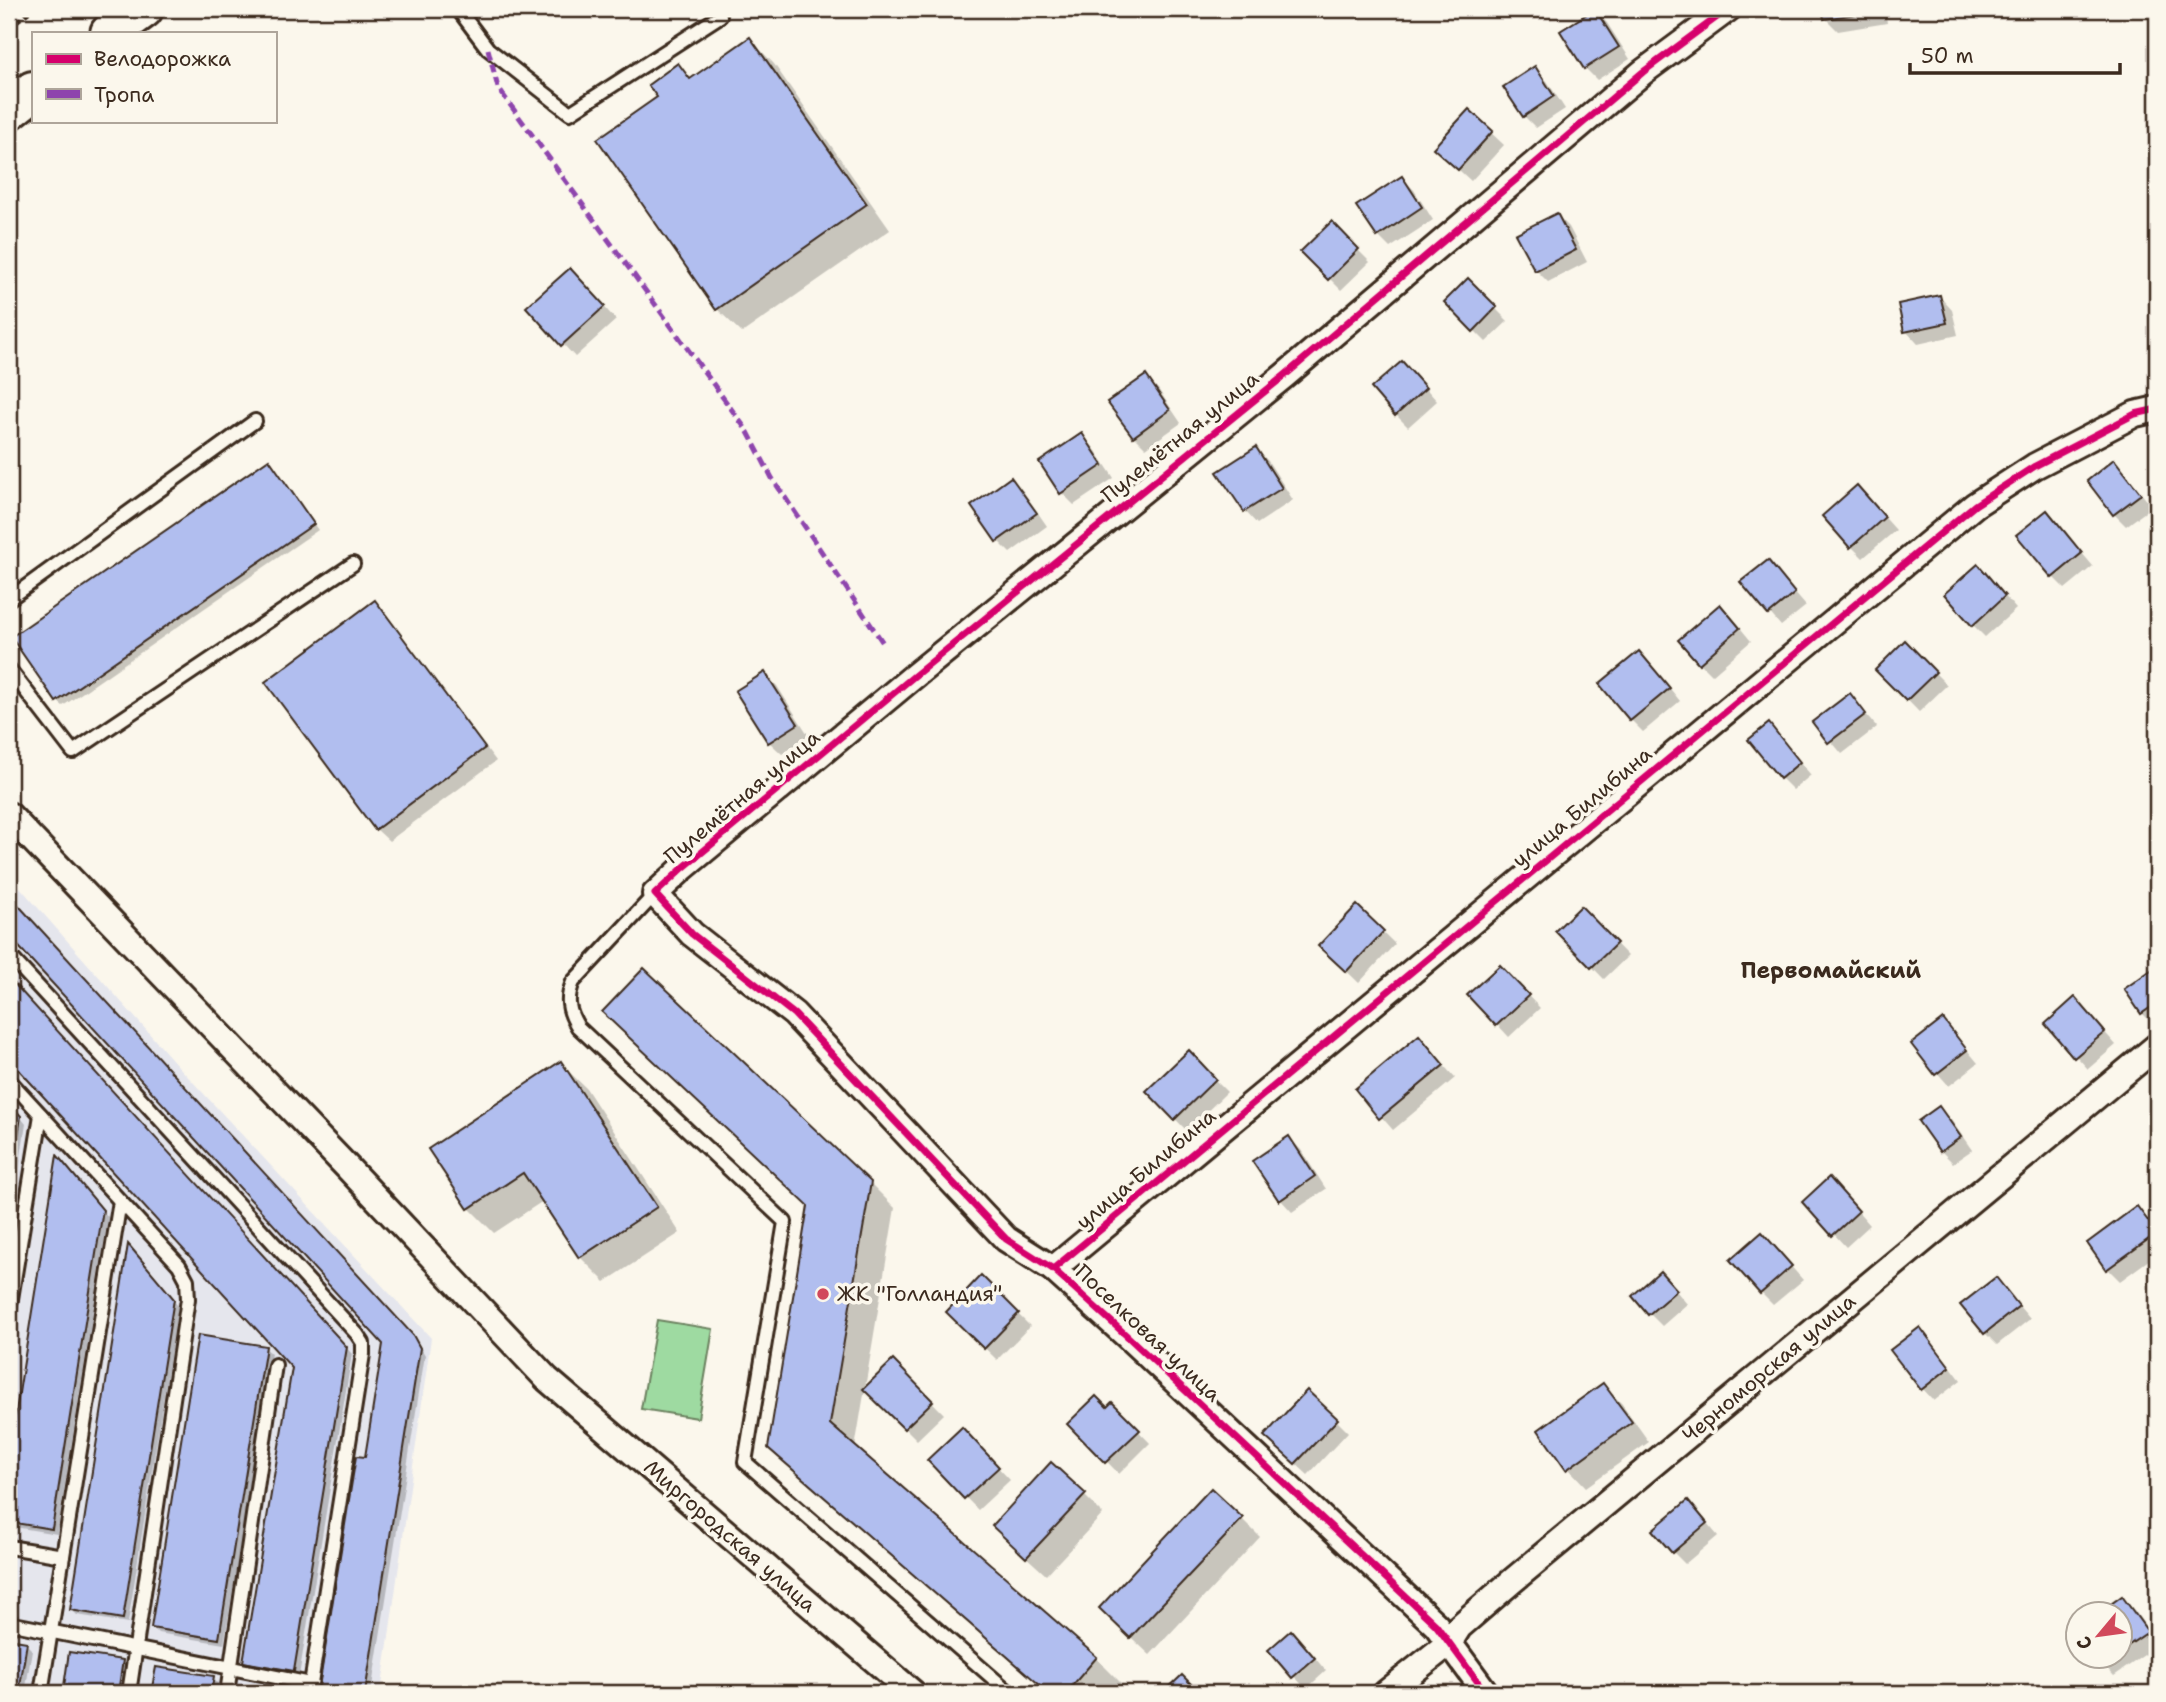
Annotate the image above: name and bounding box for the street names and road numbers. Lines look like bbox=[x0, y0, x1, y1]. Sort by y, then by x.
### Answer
street label: Пулемётная улица bbox=[1095, 365, 1265, 509]
street label: Пулемётная улица bbox=[658, 724, 826, 870]
street label: улица Билибина bbox=[1506, 740, 1658, 874]
street label: улица Билибина bbox=[1070, 1102, 1222, 1236]
street label: Поселковая улица bbox=[1069, 1258, 1227, 1408]
street label: Черноморская улица bbox=[1676, 1287, 1862, 1449]
street label: Миргородская улица bbox=[638, 1453, 822, 1619]

